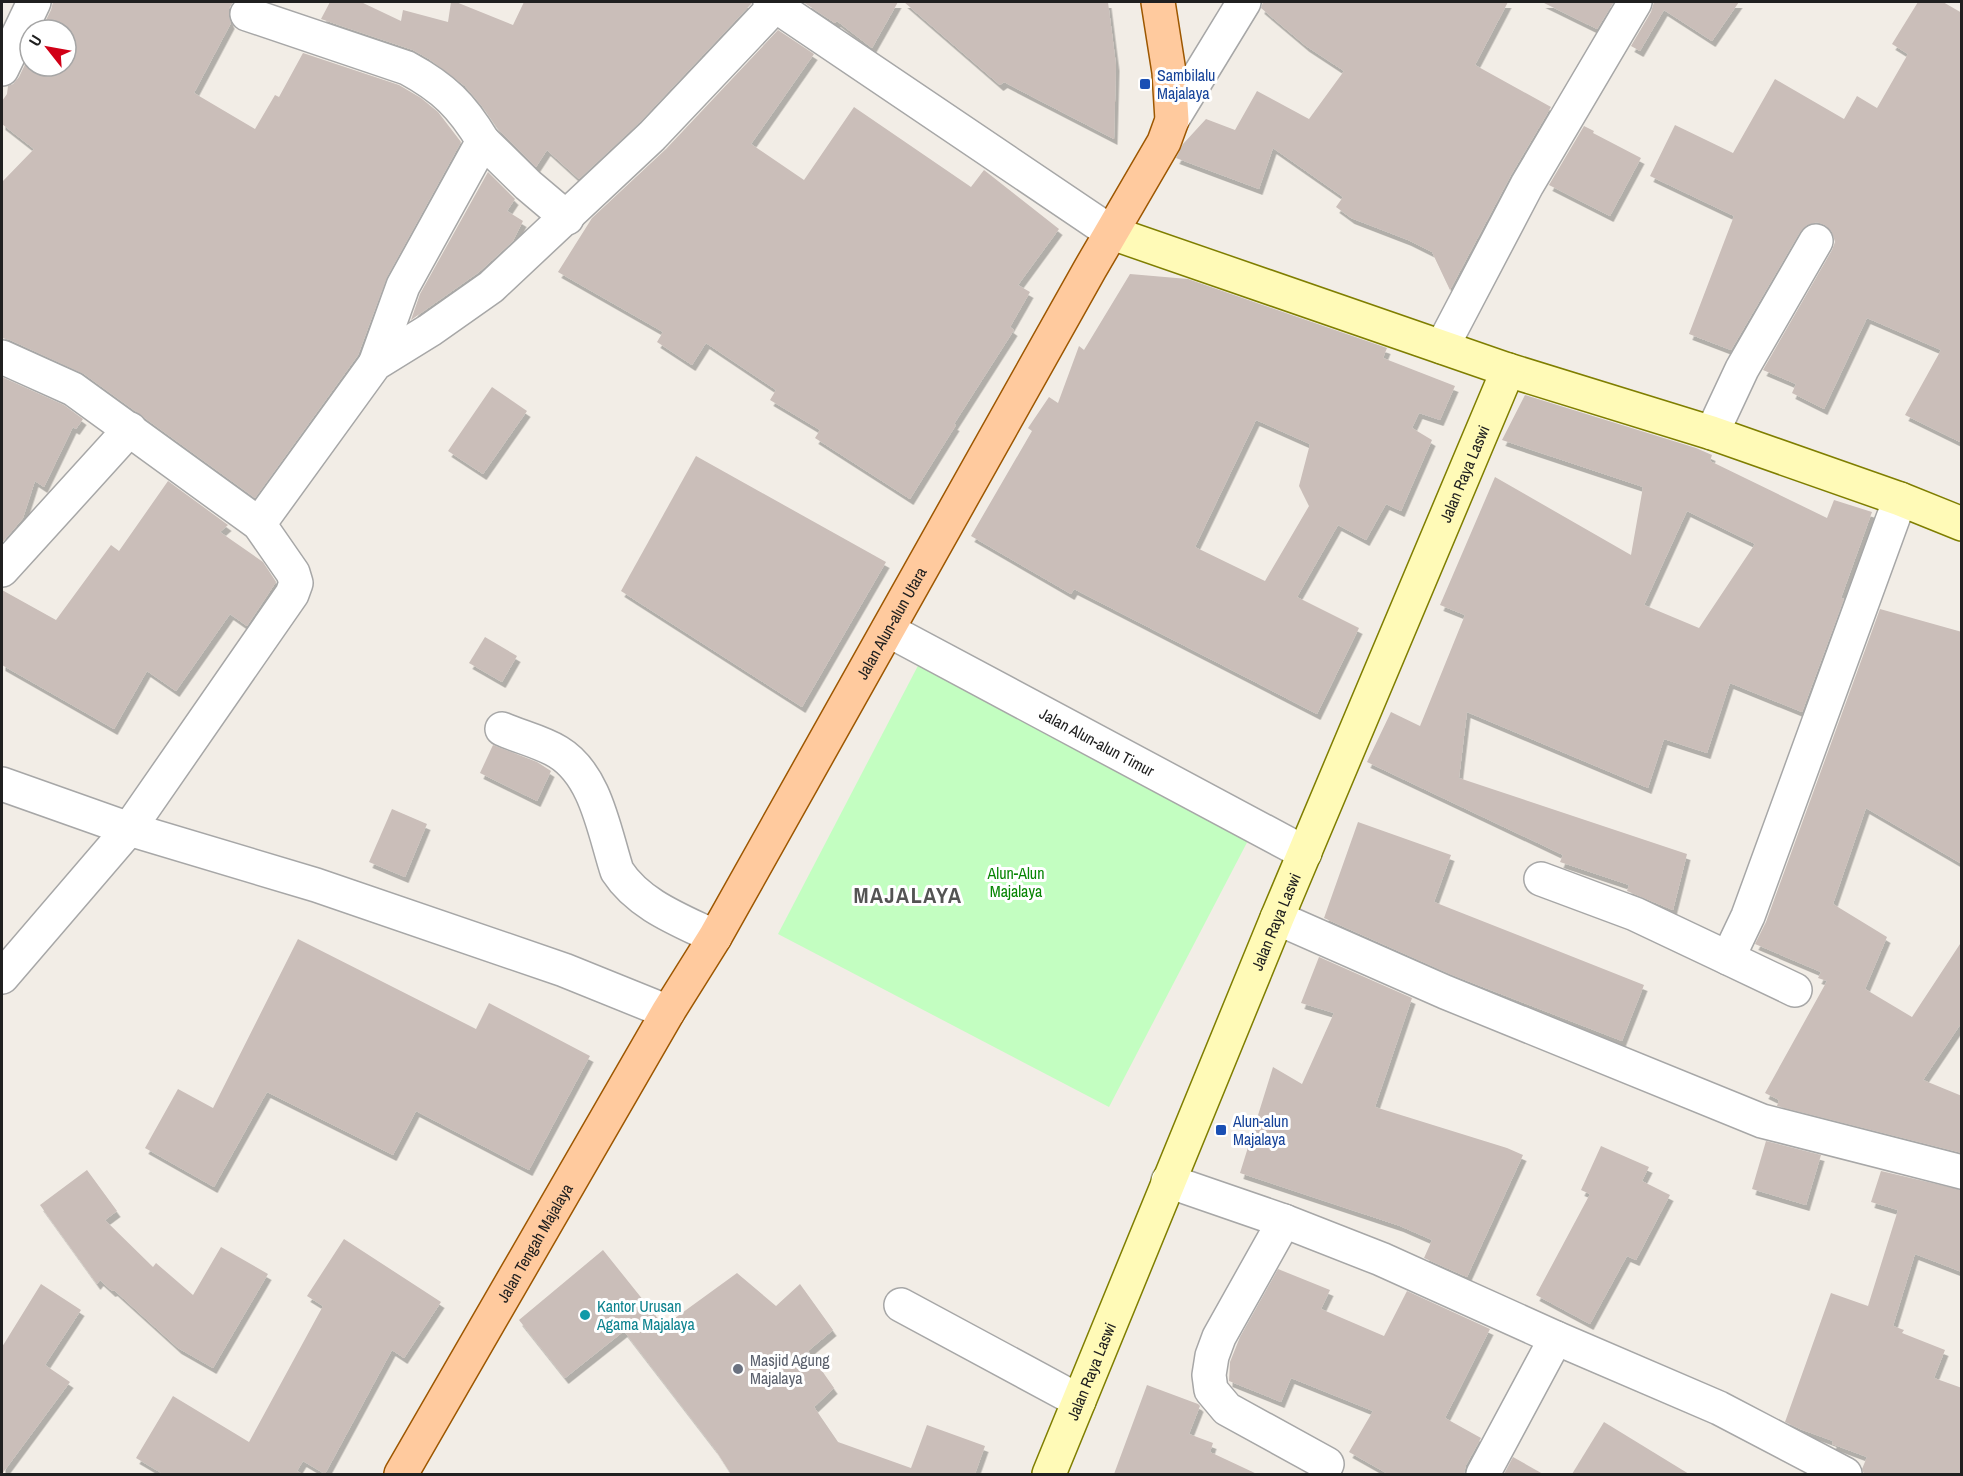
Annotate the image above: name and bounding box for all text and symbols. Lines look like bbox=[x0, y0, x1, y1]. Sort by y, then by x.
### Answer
north arrow bbox=[18, 18, 78, 78]
text: U bbox=[23, 31, 47, 50]
place label: Sambilalu Majalaya bbox=[1157, 64, 1215, 104]
marker: Sambilalu Majalaya bbox=[1138, 77, 1152, 91]
street label: Jalan Raya Laswi bbox=[1434, 422, 1495, 526]
street label: Jalan Alun-alun Utara bbox=[851, 562, 932, 683]
street label: Jalan Alun-alun Timur bbox=[1036, 702, 1159, 782]
park label: Alun-Alun Majalaya bbox=[987, 862, 1044, 902]
street label: Jalan Raya Laswi bbox=[1246, 870, 1306, 974]
district label: MAJALAYA bbox=[854, 880, 962, 910]
place label: Alun-alun Majalaya bbox=[1232, 1110, 1288, 1150]
marker: Alun-alun Majalaya bbox=[1214, 1123, 1228, 1137]
street label: Jalan Tengah Majalaya bbox=[492, 1179, 578, 1306]
place label: Kantor Urusan Agama Majalaya bbox=[596, 1295, 695, 1335]
marker: Kantor Urusan Agama Majalaya bbox=[578, 1308, 592, 1322]
street label: Jalan Raya Laswi bbox=[1061, 1319, 1121, 1423]
place label: Masjid Agung Majalaya bbox=[750, 1349, 830, 1389]
marker: Masjid Agung Majalaya bbox=[731, 1362, 745, 1376]

